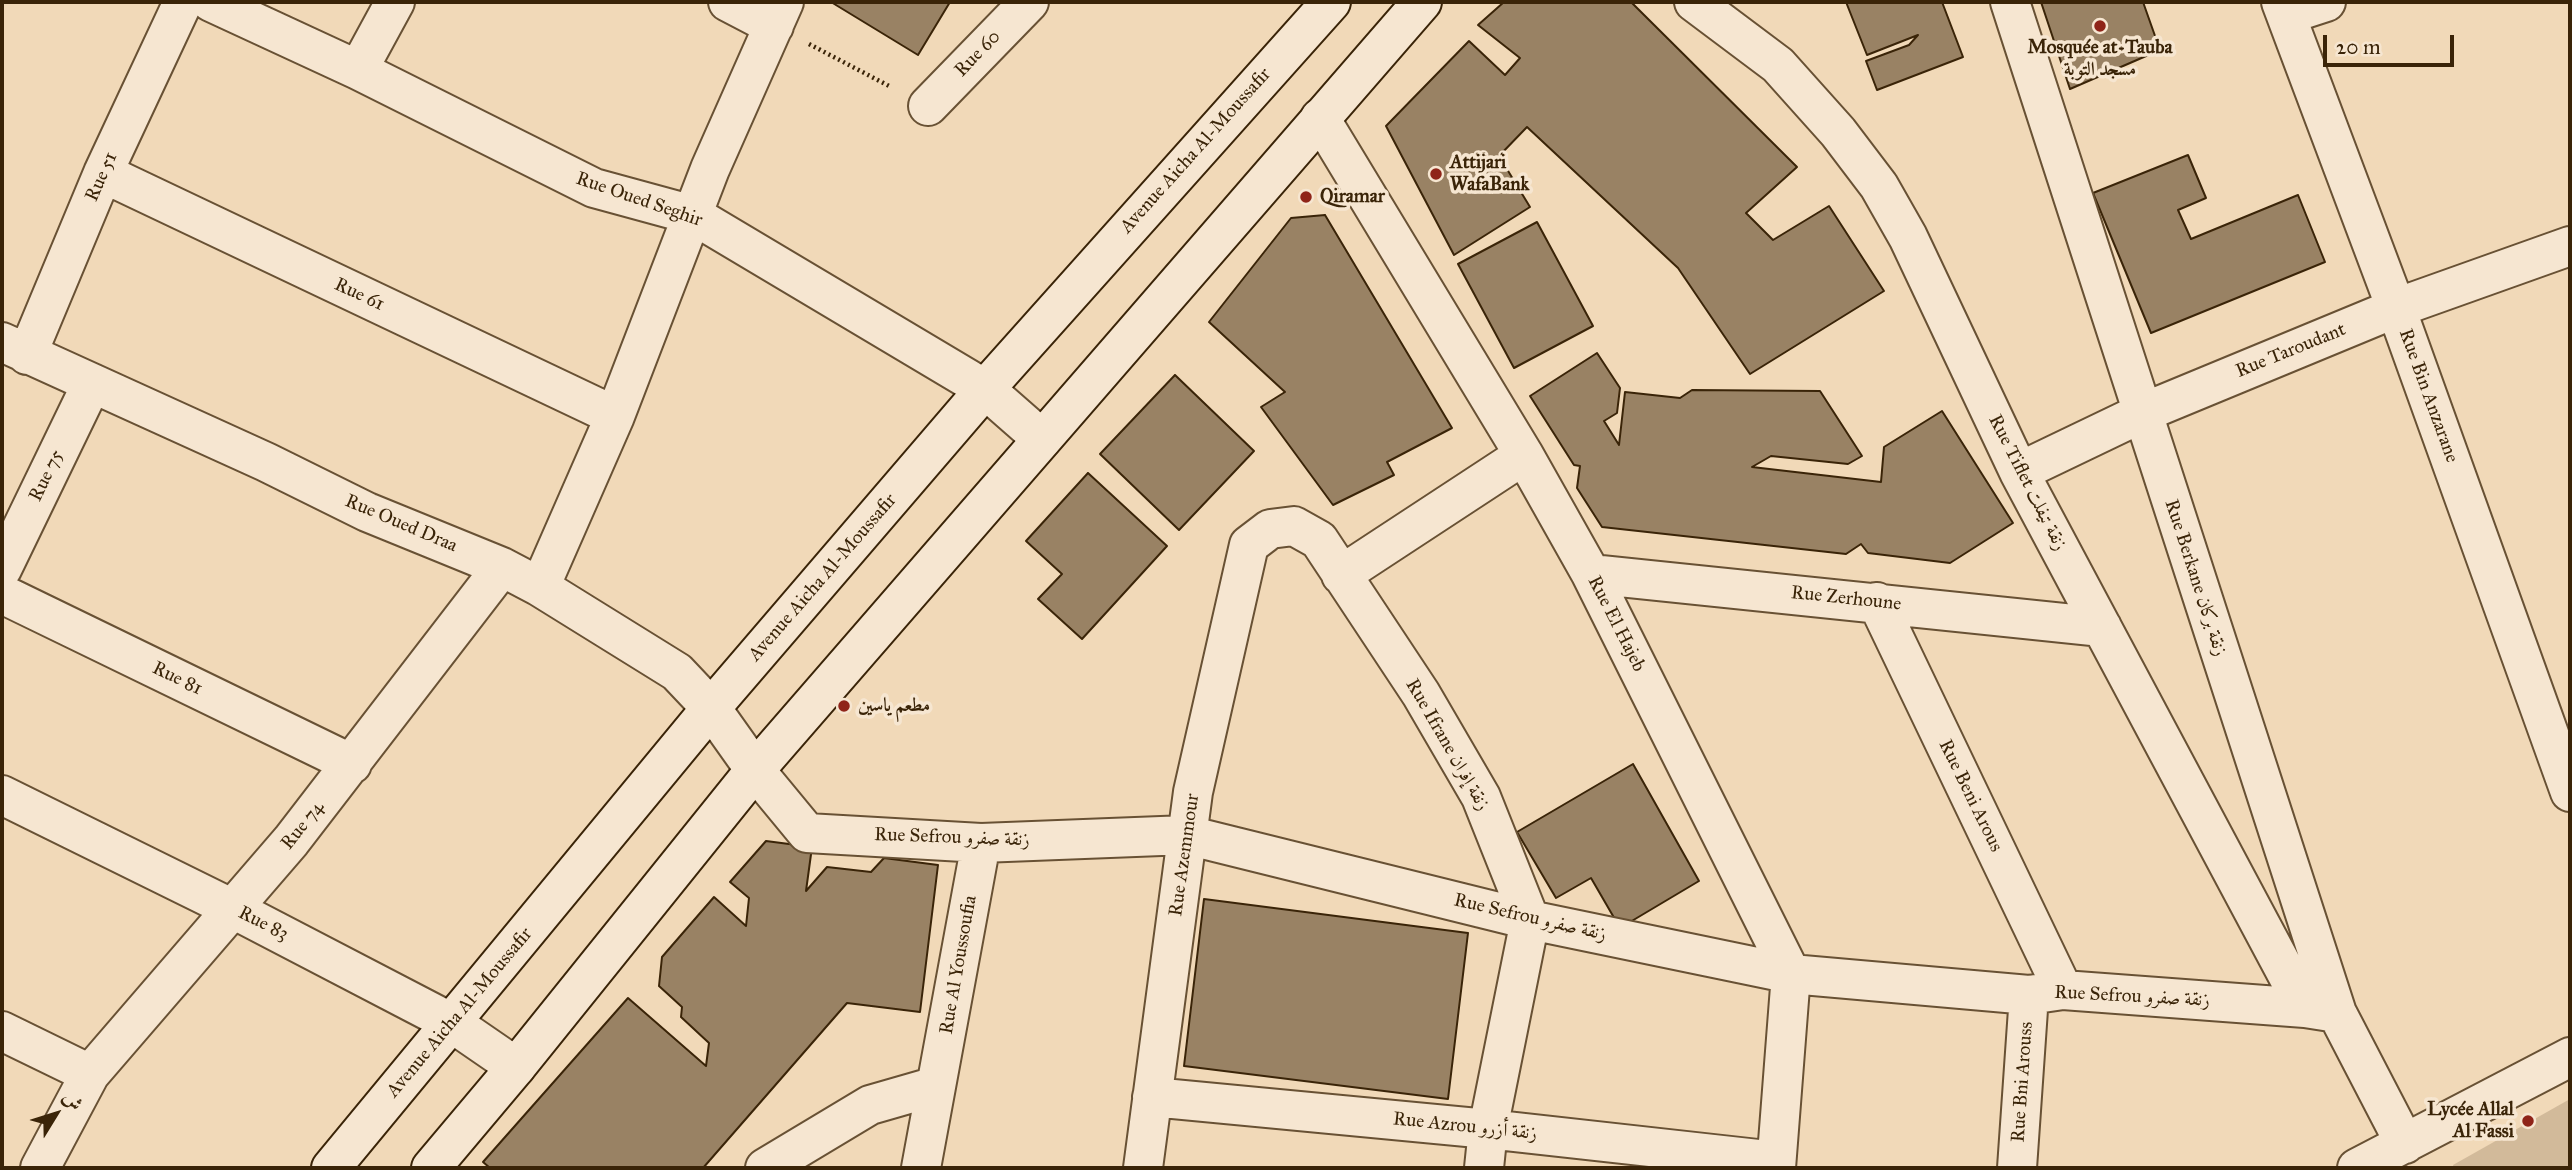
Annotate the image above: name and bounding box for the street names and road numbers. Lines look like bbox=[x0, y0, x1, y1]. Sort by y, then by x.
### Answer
street label: Rue 60 bbox=[950, 26, 1006, 82]
street label: Avenue Aicha Al-Moussafir bbox=[1116, 64, 1276, 238]
street label: Rue 51 bbox=[81, 149, 123, 205]
street label: Rue Oued Seghir bbox=[573, 168, 705, 232]
street label: Rue 61 bbox=[330, 274, 388, 316]
street label: Rue Taroudant bbox=[2233, 319, 2349, 383]
street label: Rue Bin Anzarane bbox=[2393, 326, 2463, 466]
street label: Rue Tiflet زنقة تيفلت bbox=[1983, 411, 2071, 555]
street label: Rue 75 bbox=[25, 447, 69, 505]
street label: Avenue Aicha Al-Moussafir bbox=[744, 489, 902, 667]
street label: Rue Oued Draa bbox=[341, 490, 461, 558]
street label: Rue Berkane زنقة بركان bbox=[2159, 497, 2231, 659]
street label: Rue El Hajeb bbox=[1582, 572, 1650, 676]
street label: Rue Zerhoune bbox=[1790, 582, 1902, 616]
street label: Rue 81 bbox=[148, 657, 206, 701]
street label: Rue Ifrane زنقة إفران bbox=[1400, 675, 1494, 815]
street label: Rue Beni Arous bbox=[1933, 736, 2007, 856]
street label: Rue Azemmour bbox=[1165, 792, 1205, 918]
street label: Rue 74 bbox=[277, 797, 329, 855]
street label: Rue Sefrou زنقة صفرو bbox=[874, 824, 1030, 852]
street label: Rue Sefrou زنقة صفرو bbox=[1452, 889, 1608, 947]
street label: Rue Al Youssoufia bbox=[936, 894, 982, 1036]
street label: Rue 83 bbox=[234, 902, 292, 946]
street label: Avenue Aicha Al-Moussafir bbox=[382, 923, 538, 1103]
street label: Rue Sefrou زنقة صفرو bbox=[2054, 982, 2210, 1012]
street label: Rue Bni Arouss bbox=[2007, 1021, 2039, 1143]
street label: Rue Azrou زنقة أزرو bbox=[1392, 1108, 1538, 1146]

